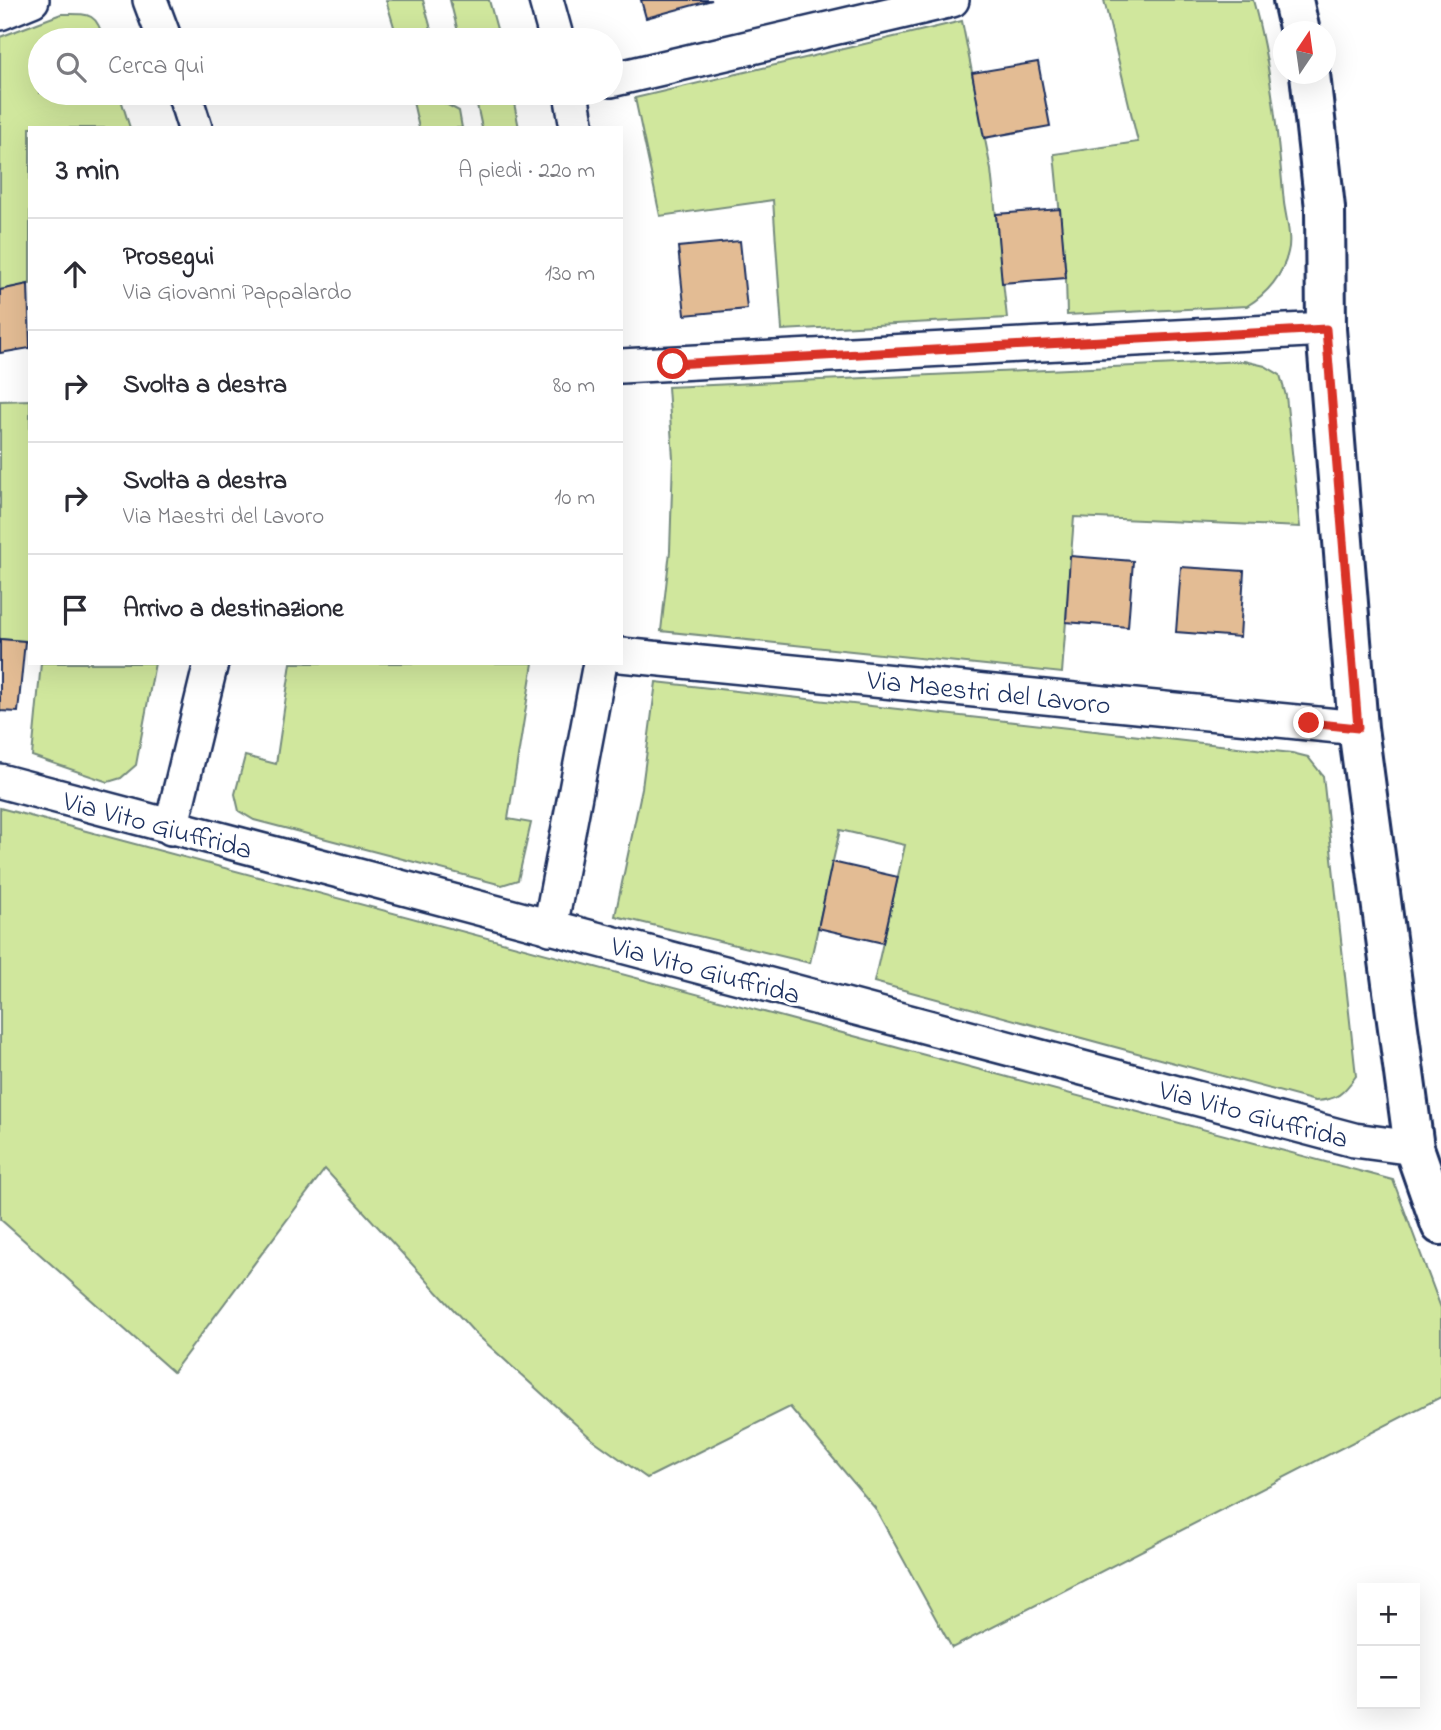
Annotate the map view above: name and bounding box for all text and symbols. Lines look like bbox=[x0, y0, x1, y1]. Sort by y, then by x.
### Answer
north arrow bbox=[1273, 21, 1336, 84]
search box bbox=[28, 28, 623, 105]
icon: search bbox=[52, 48, 90, 86]
text: Cerca qui bbox=[108, 48, 204, 86]
text: 3 min bbox=[56, 150, 119, 194]
text: A piedi · 220 m bbox=[458, 155, 595, 188]
text: Prosegui bbox=[123, 239, 214, 277]
icon: ahead bbox=[56, 255, 94, 293]
text: 130 m bbox=[545, 258, 595, 291]
text: Via Giovanni Pappalardo bbox=[123, 277, 352, 310]
route start bbox=[657, 348, 688, 379]
icon: right bbox=[56, 367, 94, 405]
text: Svolta a destra bbox=[123, 367, 287, 405]
text: 80 m bbox=[553, 370, 595, 403]
text: Svolta a destra bbox=[123, 463, 287, 501]
icon: right bbox=[56, 479, 94, 517]
text: 10 m bbox=[554, 482, 595, 515]
text: Via Maestri del Lavoro bbox=[123, 501, 324, 534]
icon: arrive bbox=[56, 591, 94, 629]
text: Arrivo a destinazione bbox=[123, 591, 344, 629]
street label: Via Maestri del Lavoro bbox=[864, 661, 1113, 728]
route end bbox=[1293, 707, 1324, 738]
street label: Via Vito Giuffrida bbox=[57, 782, 256, 872]
street label: Via Vito Giuffrida bbox=[605, 927, 804, 1017]
street label: Via Vito Giuffrida bbox=[1153, 1071, 1352, 1161]
map controls bbox=[1357, 1583, 1420, 1709]
button: + bbox=[1357, 1583, 1420, 1646]
button: − bbox=[1357, 1646, 1420, 1709]

